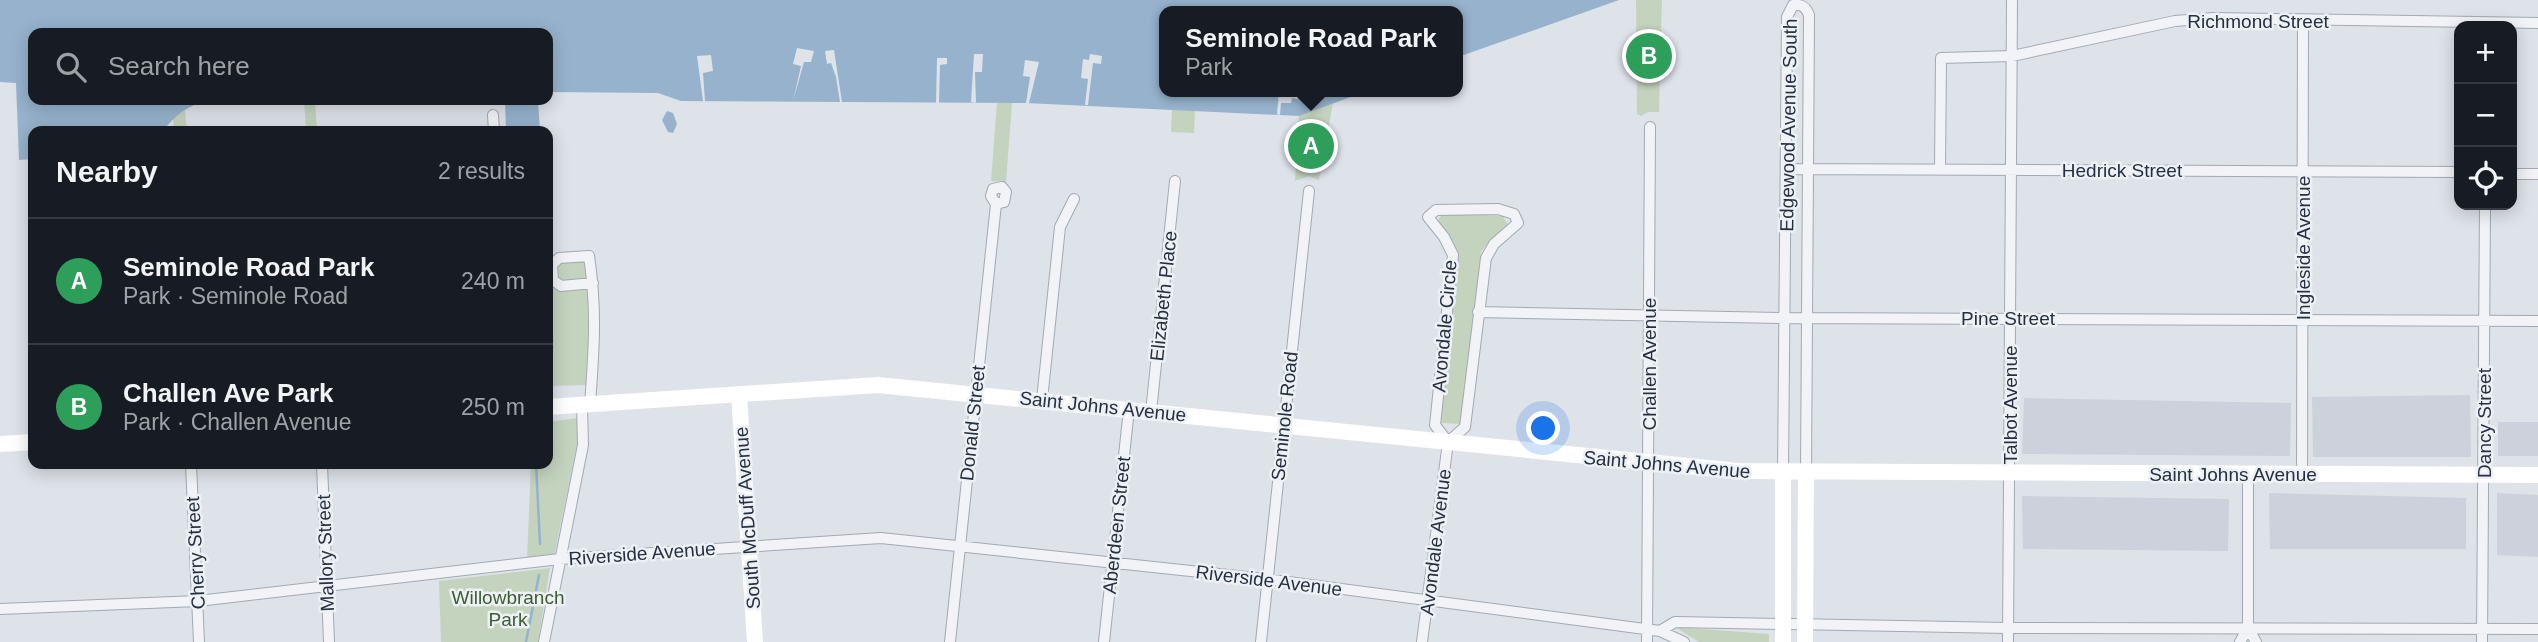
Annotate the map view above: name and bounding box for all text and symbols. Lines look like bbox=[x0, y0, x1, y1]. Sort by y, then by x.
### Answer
popup bbox=[1159, 6, 1463, 97]
street label: Richmond Street bbox=[2187, 11, 2329, 32]
street label: Edgewood Avenue South bbox=[1776, 18, 1801, 232]
map controls bbox=[2454, 21, 2517, 210]
button: + bbox=[2454, 21, 2517, 84]
text: Seminole Road Park bbox=[1185, 23, 1437, 53]
search box bbox=[28, 28, 553, 105]
pin: B bbox=[1626, 30, 1672, 82]
icon: search bbox=[52, 48, 90, 86]
text: Search here bbox=[108, 51, 250, 81]
text: Park bbox=[1185, 54, 1233, 80]
button: − bbox=[2454, 84, 2517, 147]
pin: A bbox=[1288, 120, 1334, 172]
button: locate bbox=[2454, 147, 2517, 210]
text: Nearby bbox=[56, 155, 158, 188]
text: 2 results bbox=[438, 158, 525, 184]
street label: Hedrick Street bbox=[2062, 160, 2183, 181]
street label: Ingleside Avenue bbox=[2293, 176, 2314, 320]
street label: Elizabeth Place bbox=[1146, 230, 1181, 362]
text: Seminole Road Park bbox=[123, 252, 374, 282]
street label: Avondale Circle bbox=[1428, 259, 1461, 393]
text: A bbox=[71, 268, 87, 294]
text: 240 m bbox=[461, 268, 525, 294]
text: Park · Seminole Road bbox=[123, 283, 348, 309]
street label: Challen Avenue bbox=[1639, 298, 1660, 430]
street label: Pine Street bbox=[1961, 308, 2056, 329]
street label: Talbot Avenue bbox=[2000, 345, 2021, 465]
street label: Seminole Road bbox=[1267, 350, 1302, 482]
street label: Donald Street bbox=[956, 363, 989, 482]
street label: Dancy Street bbox=[2474, 367, 2495, 478]
text: Challen Ave Park bbox=[123, 378, 334, 408]
street label: Saint Johns Avenue bbox=[1018, 387, 1187, 426]
text: B bbox=[71, 394, 87, 420]
text: 250 m bbox=[461, 394, 525, 420]
text: Park · Challen Avenue bbox=[123, 409, 351, 435]
your location bbox=[1526, 411, 1560, 445]
street label: South McDuff Avenue bbox=[731, 426, 764, 610]
street label: Saint Johns Avenue bbox=[1583, 447, 1751, 482]
street label: Aberdeen Street bbox=[1099, 454, 1134, 595]
street label: Saint Johns Avenue bbox=[2149, 464, 2317, 485]
street label: Avondale Avenue bbox=[1416, 468, 1455, 616]
street label: Mallory Street bbox=[313, 493, 338, 612]
street label: Cherry Street bbox=[182, 495, 209, 610]
street label: Riverside Avenue bbox=[568, 538, 716, 569]
street label: Riverside Avenue bbox=[1194, 561, 1343, 600]
park label: Willowbranch Park bbox=[452, 587, 564, 630]

